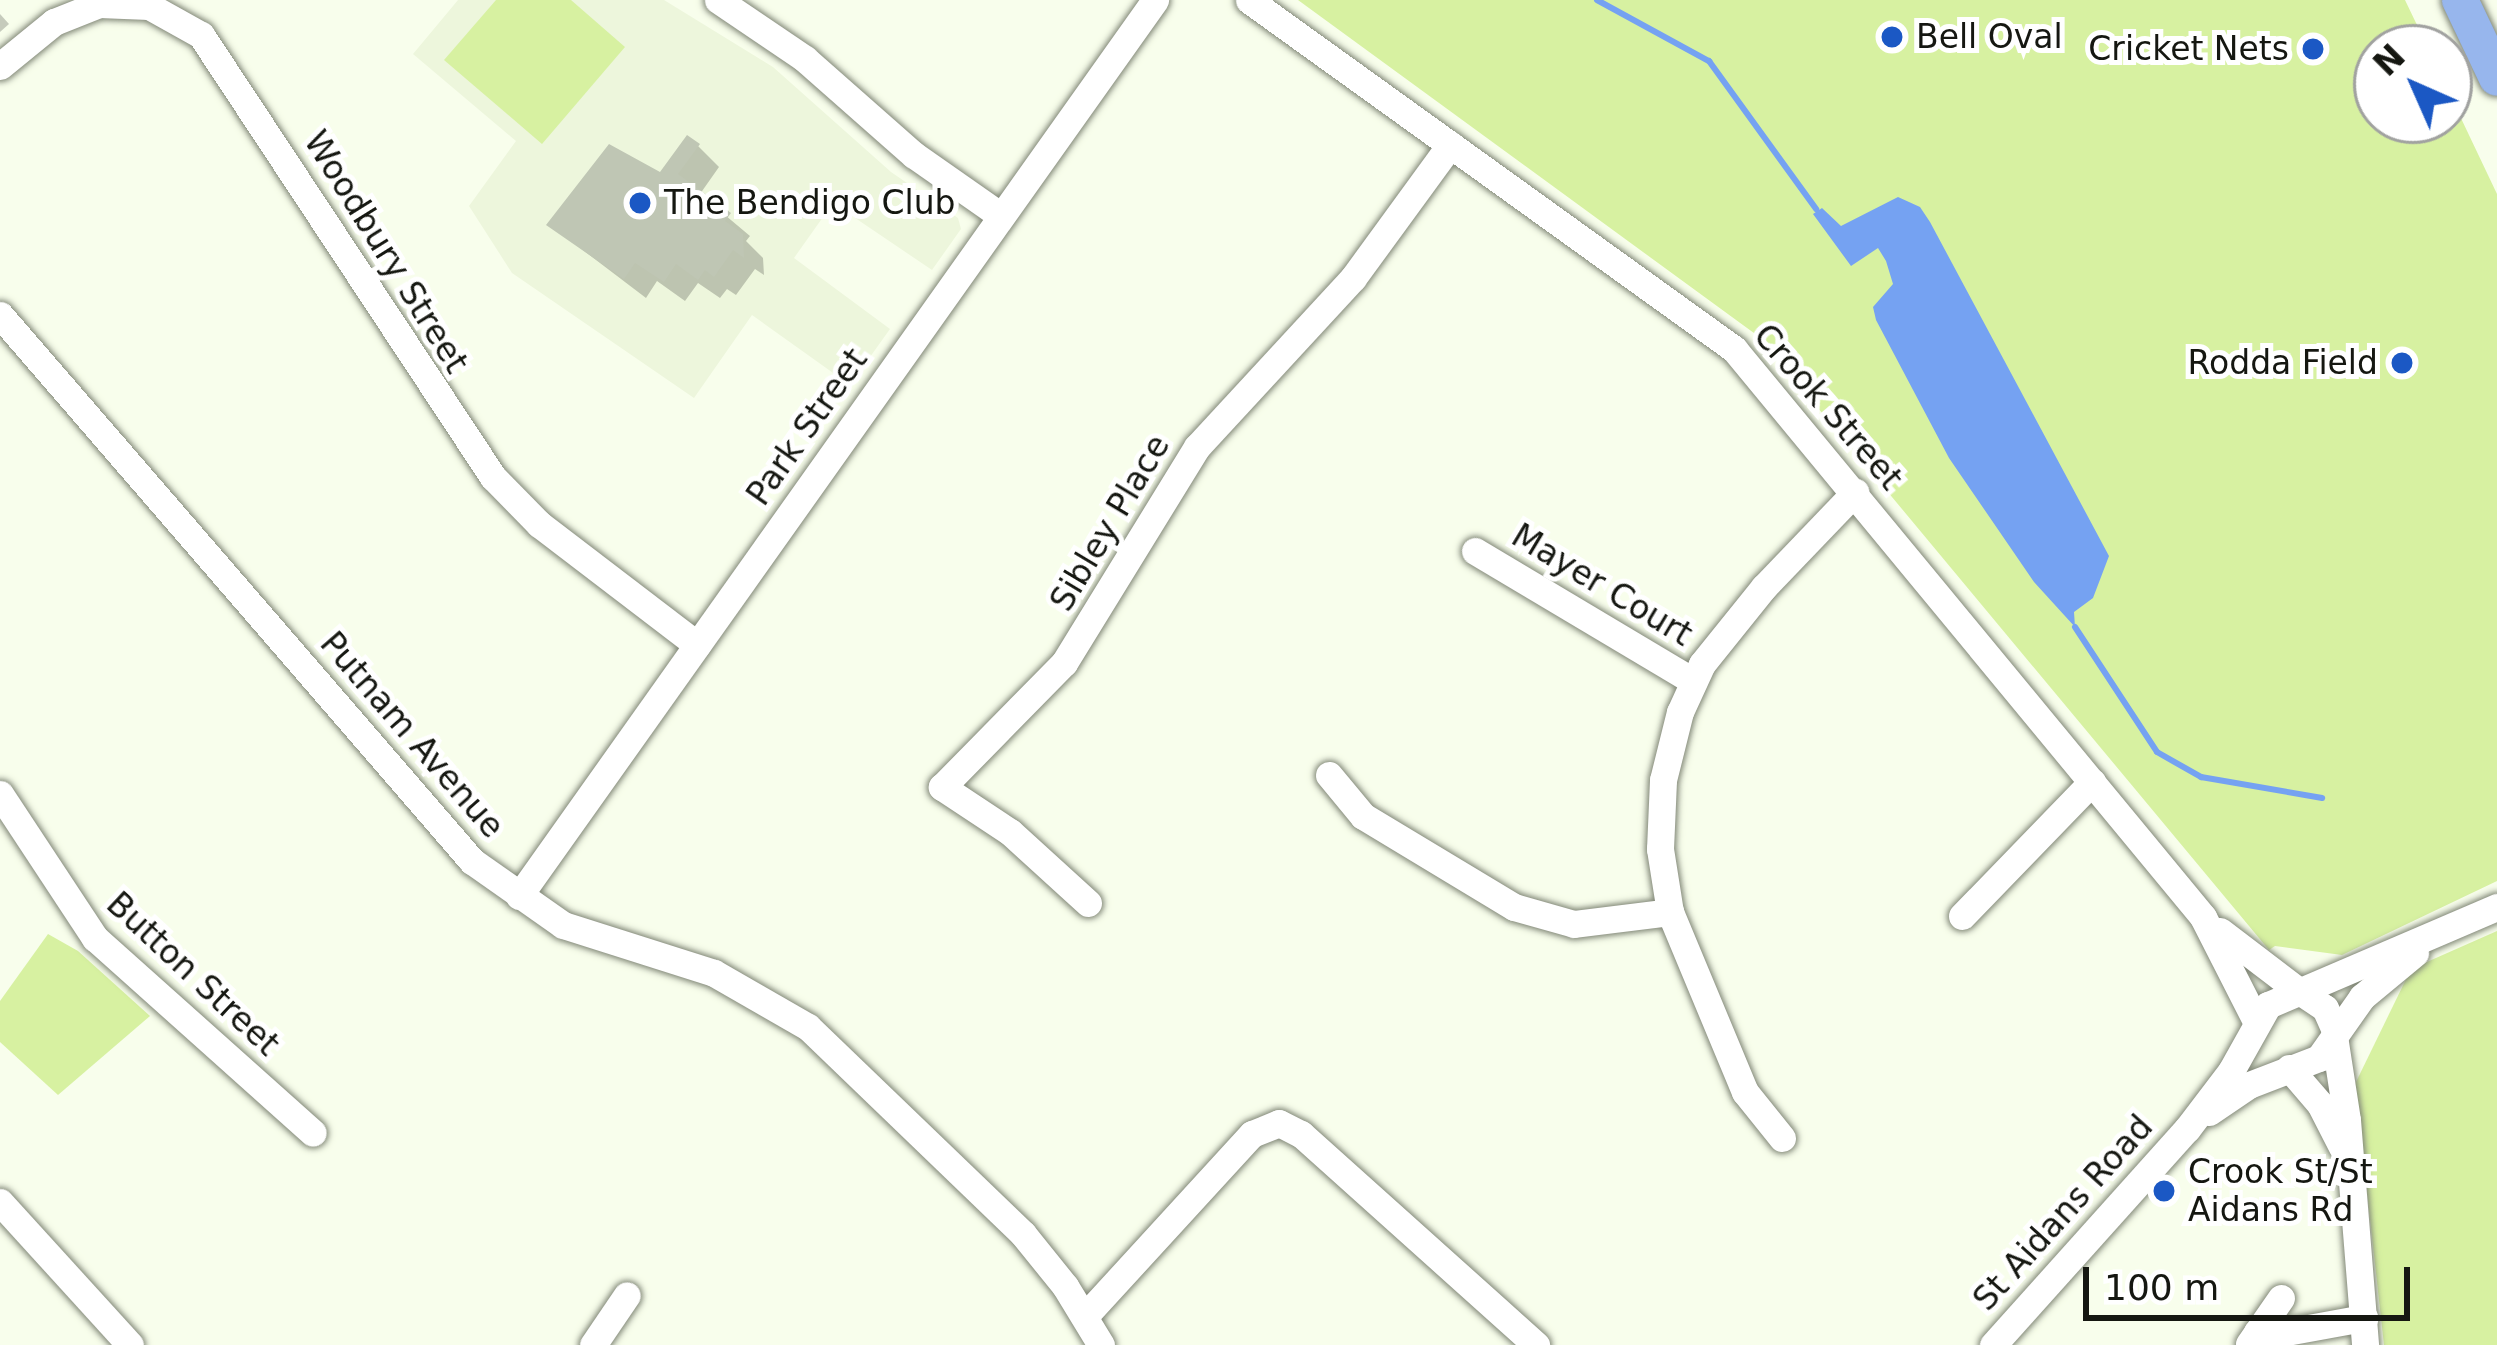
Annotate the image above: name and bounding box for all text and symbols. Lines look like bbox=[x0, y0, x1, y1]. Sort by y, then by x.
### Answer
place label: Bell Oval bbox=[1916, 17, 2063, 57]
marker: Bell Oval bbox=[1879, 24, 1905, 50]
north arrow bbox=[2353, 24, 2473, 144]
place label: Cricket Nets bbox=[2088, 29, 2289, 69]
marker: Cricket Nets bbox=[2300, 36, 2326, 62]
text: N bbox=[2366, 37, 2413, 84]
street label: Woodbury Street bbox=[296, 124, 476, 380]
place label: The Bendigo Club bbox=[664, 183, 956, 223]
marker: The Bendigo Club bbox=[627, 190, 653, 216]
street label: Crook Street bbox=[1745, 316, 1911, 498]
street label: Park Street bbox=[739, 341, 875, 513]
place label: Rodda Field bbox=[2188, 343, 2378, 383]
marker: Rodda Field bbox=[2389, 350, 2415, 376]
street label: Sibley Place bbox=[1042, 428, 1178, 618]
street label: Mayer Court bbox=[1505, 516, 1699, 654]
street label: Putnam Avenue bbox=[312, 624, 512, 846]
street label: Button Street bbox=[99, 884, 287, 1064]
street label: St Aidans Road bbox=[1965, 1107, 2161, 1319]
place label: Crook St/St Aidans Rd bbox=[2188, 1152, 2373, 1230]
marker: Crook St/St Aidans Rd bbox=[2151, 1178, 2177, 1204]
scale bar bbox=[2089, 1243, 2416, 1317]
text: 100 m bbox=[2104, 1267, 2219, 1308]

